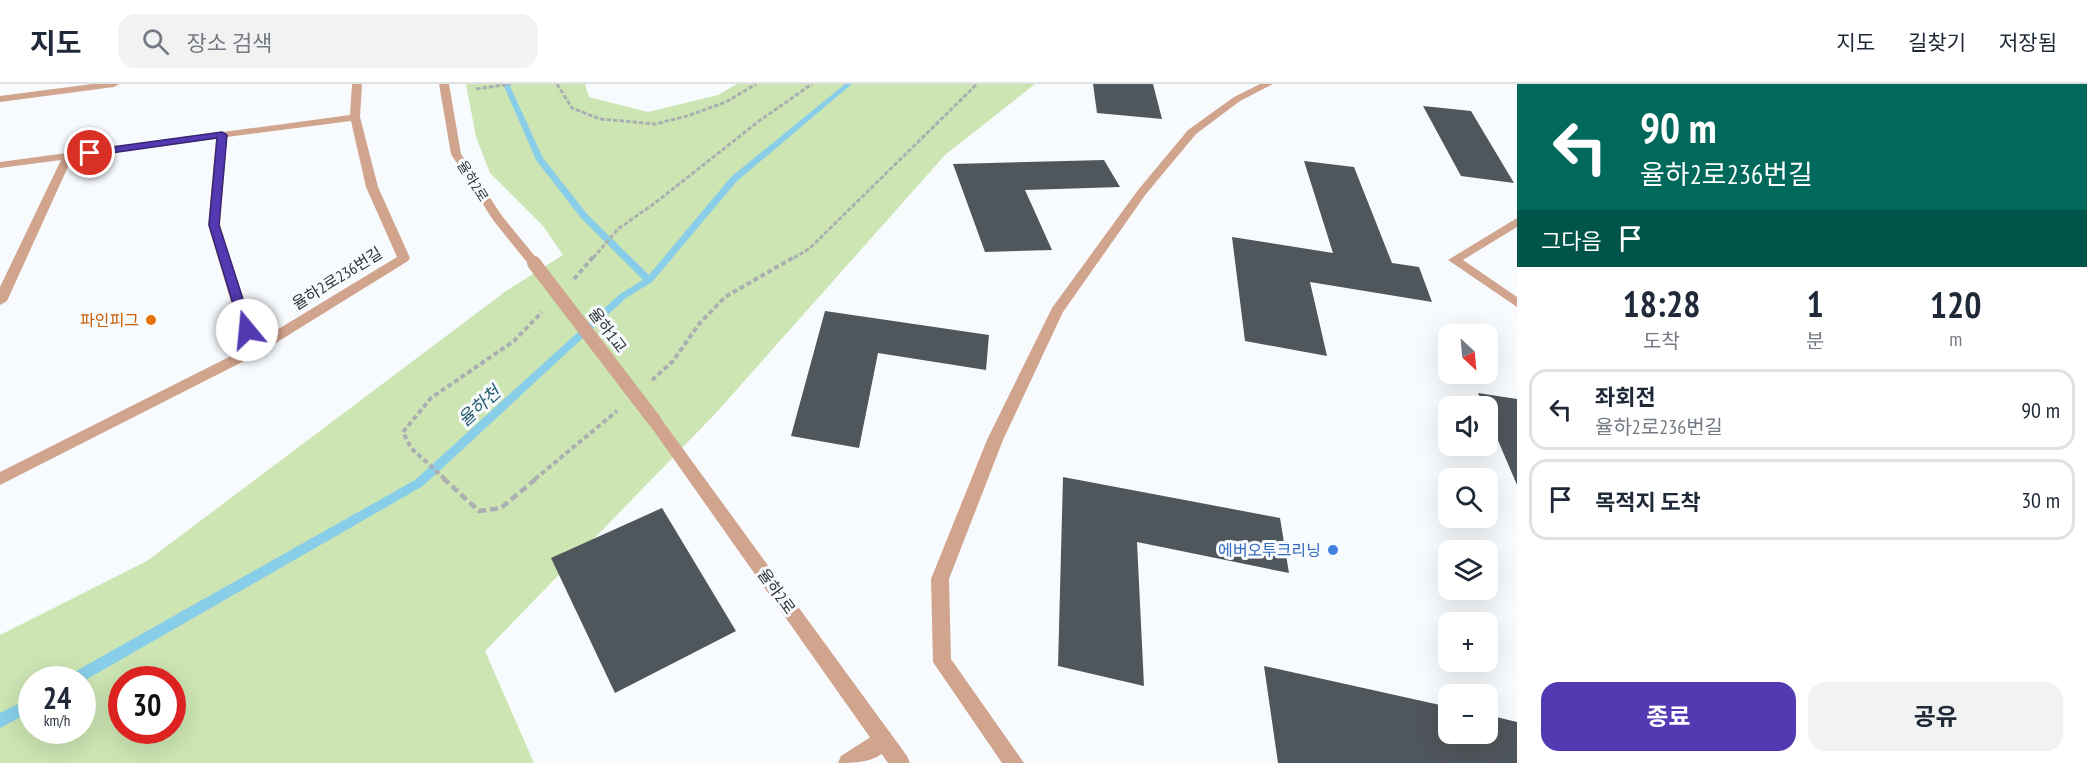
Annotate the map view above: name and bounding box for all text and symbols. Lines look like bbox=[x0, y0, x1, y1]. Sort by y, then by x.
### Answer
search box bbox=[118, 14, 538, 68]
text: 지도 bbox=[30, 24, 82, 61]
icon: search bbox=[139, 25, 172, 58]
text: 장소 검색 bbox=[187, 29, 272, 57]
text: 지도 bbox=[1836, 29, 1875, 56]
text: 길찾기 bbox=[1908, 29, 1966, 56]
text: 저장됨 bbox=[1999, 29, 2057, 56]
text: 90 m bbox=[1640, 100, 1717, 155]
icon: left bbox=[1541, 108, 1619, 186]
pin bbox=[64, 127, 115, 178]
icon: arrive bbox=[73, 136, 106, 169]
street label: 율하2로 bbox=[453, 157, 493, 205]
text: 율하2로236번길 bbox=[1640, 157, 1813, 191]
icon: arrive bbox=[1614, 222, 1647, 255]
text: 그다음 bbox=[1541, 227, 1602, 255]
street label: 율하2로236번길 bbox=[288, 242, 386, 314]
text: 18:28 bbox=[1623, 280, 1700, 327]
text: 1 bbox=[1807, 280, 1824, 327]
text: 120 bbox=[1930, 281, 1981, 328]
position arrow bbox=[215, 298, 279, 362]
street label: 율하1교 bbox=[585, 303, 631, 357]
place label: 파인피그 bbox=[80, 310, 139, 330]
marker: 파인피그 bbox=[144, 313, 158, 327]
north arrow bbox=[1438, 324, 1498, 384]
map controls bbox=[1438, 324, 1498, 744]
text: m bbox=[1949, 326, 1962, 352]
text: 도착 bbox=[1643, 328, 1680, 354]
text: 분 bbox=[1806, 328, 1824, 354]
water label: 율하천 bbox=[453, 379, 507, 431]
text: 좌회전 bbox=[1595, 383, 1656, 411]
icon: left bbox=[1544, 393, 1577, 426]
button: sound bbox=[1438, 396, 1498, 456]
text: 90 m bbox=[2021, 396, 2060, 424]
text: 율하2로236번길 bbox=[1595, 414, 1723, 440]
button: search bbox=[1438, 468, 1498, 528]
icon: arrive bbox=[1544, 483, 1577, 516]
text: 30 m bbox=[2021, 486, 2060, 514]
text: 목적지 도착 bbox=[1595, 488, 1701, 516]
place label: 에버오투크리닝 bbox=[1218, 540, 1321, 560]
button: layers bbox=[1438, 540, 1498, 600]
marker: 에버오투크리닝 bbox=[1326, 543, 1340, 557]
street label: 율하2로 bbox=[754, 564, 800, 618]
button: + bbox=[1438, 612, 1498, 672]
speed limit sign: 30 bbox=[108, 666, 186, 744]
text: 24 bbox=[43, 678, 71, 717]
button: 종료 bbox=[1541, 682, 1796, 751]
button: 공유 bbox=[1808, 682, 2063, 751]
button: − bbox=[1438, 684, 1498, 744]
text: km/h bbox=[44, 711, 70, 730]

